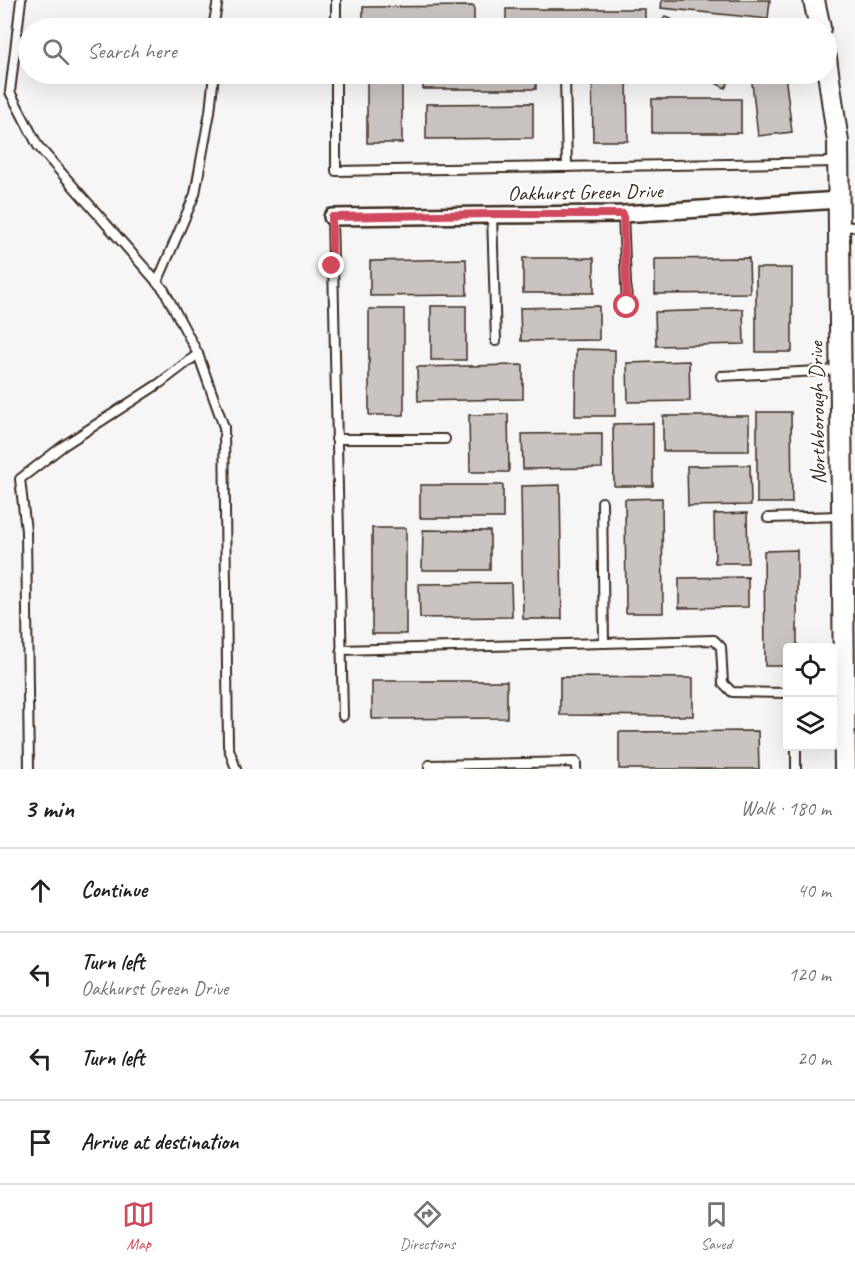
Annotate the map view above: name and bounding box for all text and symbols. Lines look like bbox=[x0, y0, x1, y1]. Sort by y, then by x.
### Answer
search box bbox=[18, 18, 837, 84]
icon: search bbox=[39, 35, 72, 68]
text: Search here bbox=[87, 37, 177, 65]
street label: Oakhurst Green Drive bbox=[507, 178, 665, 206]
route end bbox=[318, 252, 344, 278]
route start bbox=[613, 292, 639, 318]
street label: Northborough Drive bbox=[803, 340, 831, 485]
map controls bbox=[783, 643, 837, 751]
button: locate bbox=[783, 643, 837, 697]
button: layers bbox=[783, 697, 837, 751]
text: 3 min bbox=[24, 792, 74, 825]
text: Walk · 180 m bbox=[741, 796, 831, 821]
icon: ahead bbox=[24, 874, 57, 907]
text: Continue bbox=[81, 876, 147, 904]
text: 40 m bbox=[797, 878, 831, 903]
text: Turn left bbox=[81, 948, 145, 976]
icon: left bbox=[24, 958, 57, 991]
text: 120 m bbox=[788, 962, 831, 987]
text: Oakhurst Green Drive bbox=[81, 976, 228, 1001]
icon: left bbox=[24, 1042, 57, 1075]
text: Turn left bbox=[81, 1044, 145, 1072]
text: 20 m bbox=[797, 1046, 831, 1071]
icon: arrive bbox=[24, 1126, 57, 1159]
text: Arrive at destination bbox=[81, 1128, 238, 1156]
tab: Map bbox=[122, 1198, 155, 1254]
tab: Directions bbox=[400, 1198, 455, 1254]
tab: Saved bbox=[700, 1198, 733, 1254]

